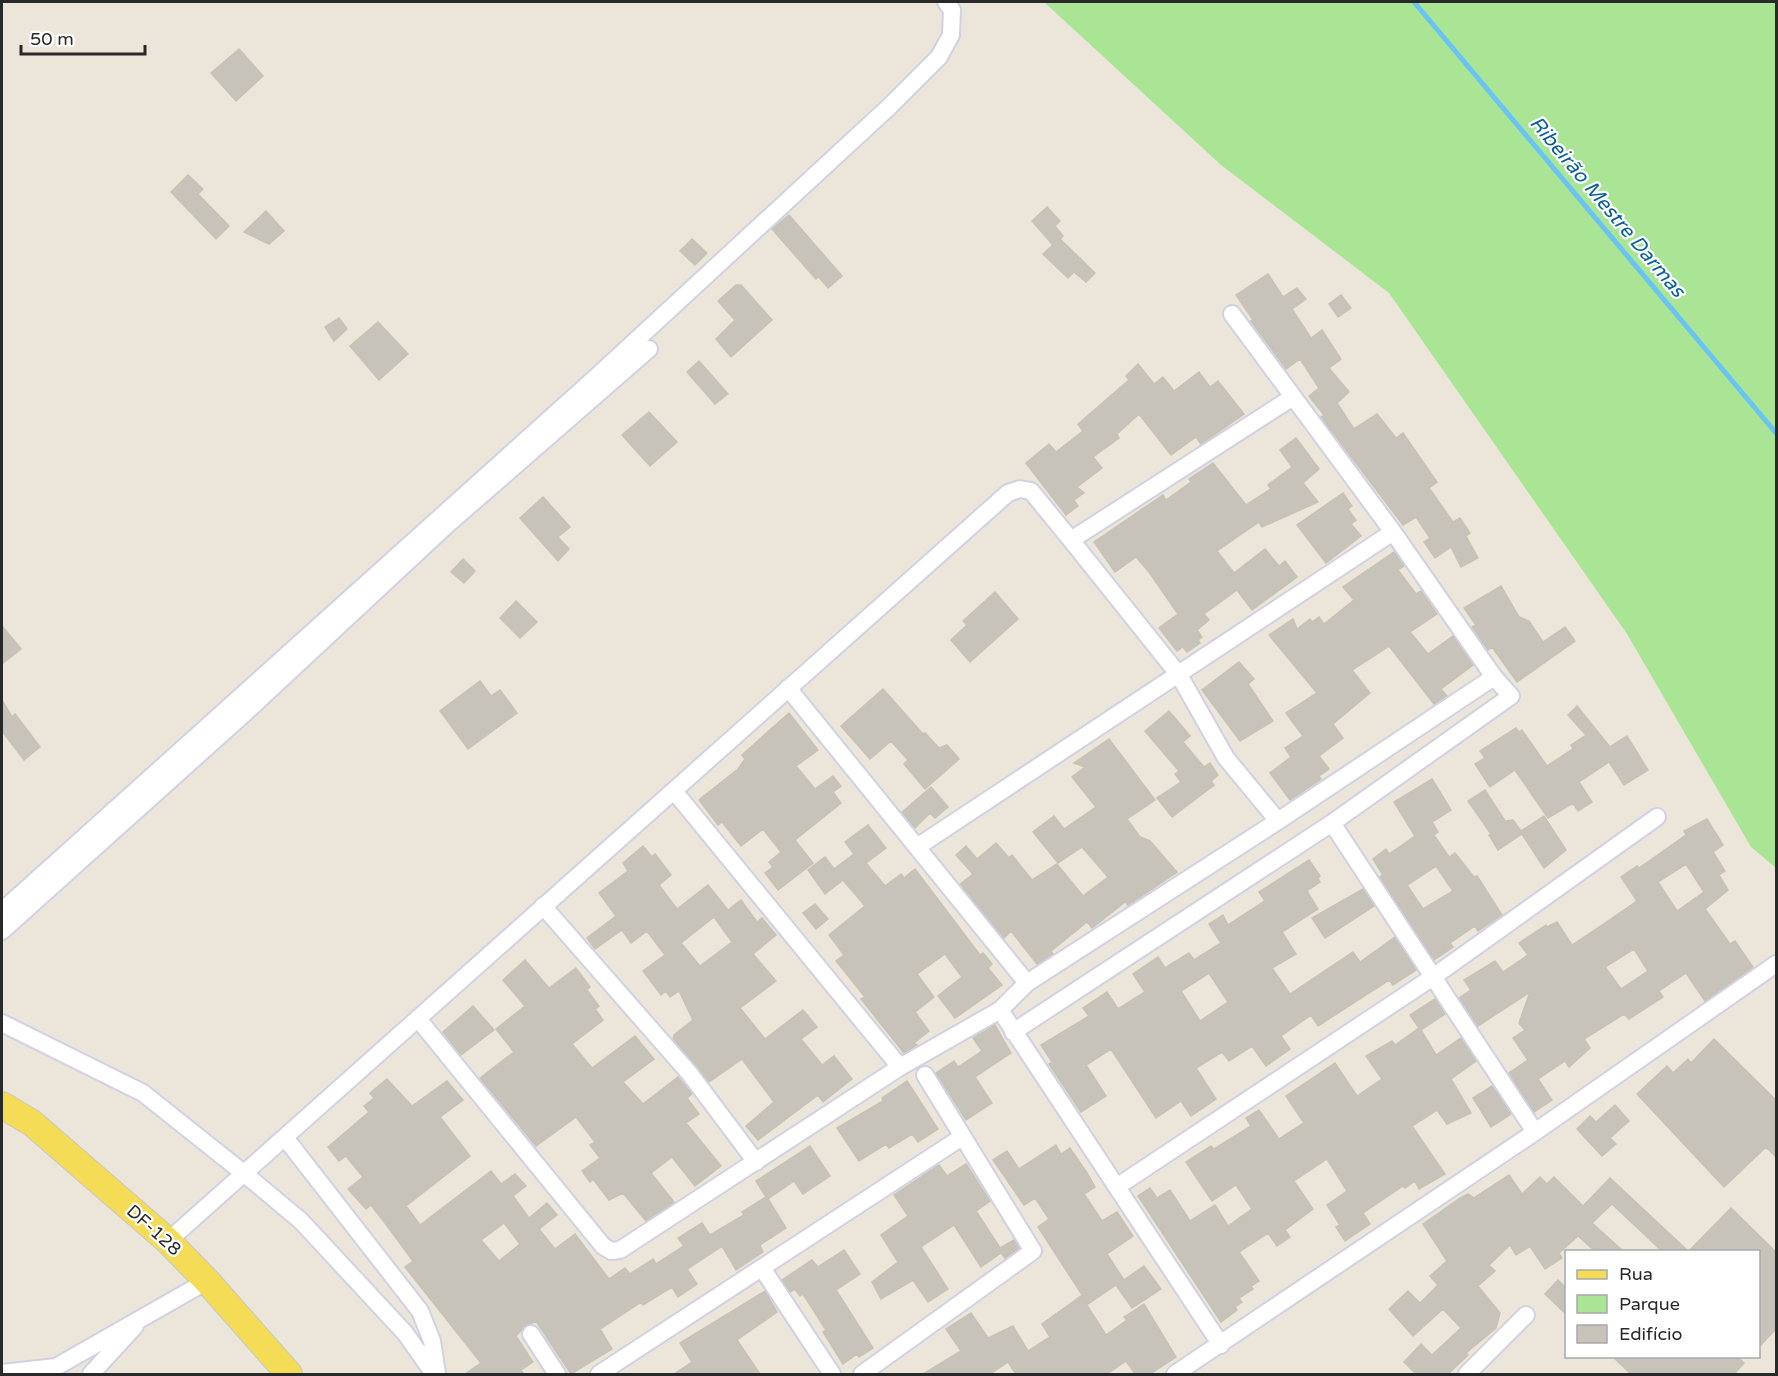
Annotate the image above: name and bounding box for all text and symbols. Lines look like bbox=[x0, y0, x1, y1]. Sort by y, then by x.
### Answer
scale bar bbox=[21, 18, 146, 56]
text: 50 m bbox=[30, 28, 74, 50]
water label: Ribeirão Mestre Darmas bbox=[1524, 112, 1691, 303]
street label: DF-128 bbox=[122, 1200, 186, 1260]
legend bbox=[1565, 1250, 1760, 1358]
text: Rua bbox=[1619, 1263, 1653, 1285]
text: Parque bbox=[1619, 1293, 1680, 1315]
text: Edifício bbox=[1619, 1323, 1683, 1345]

